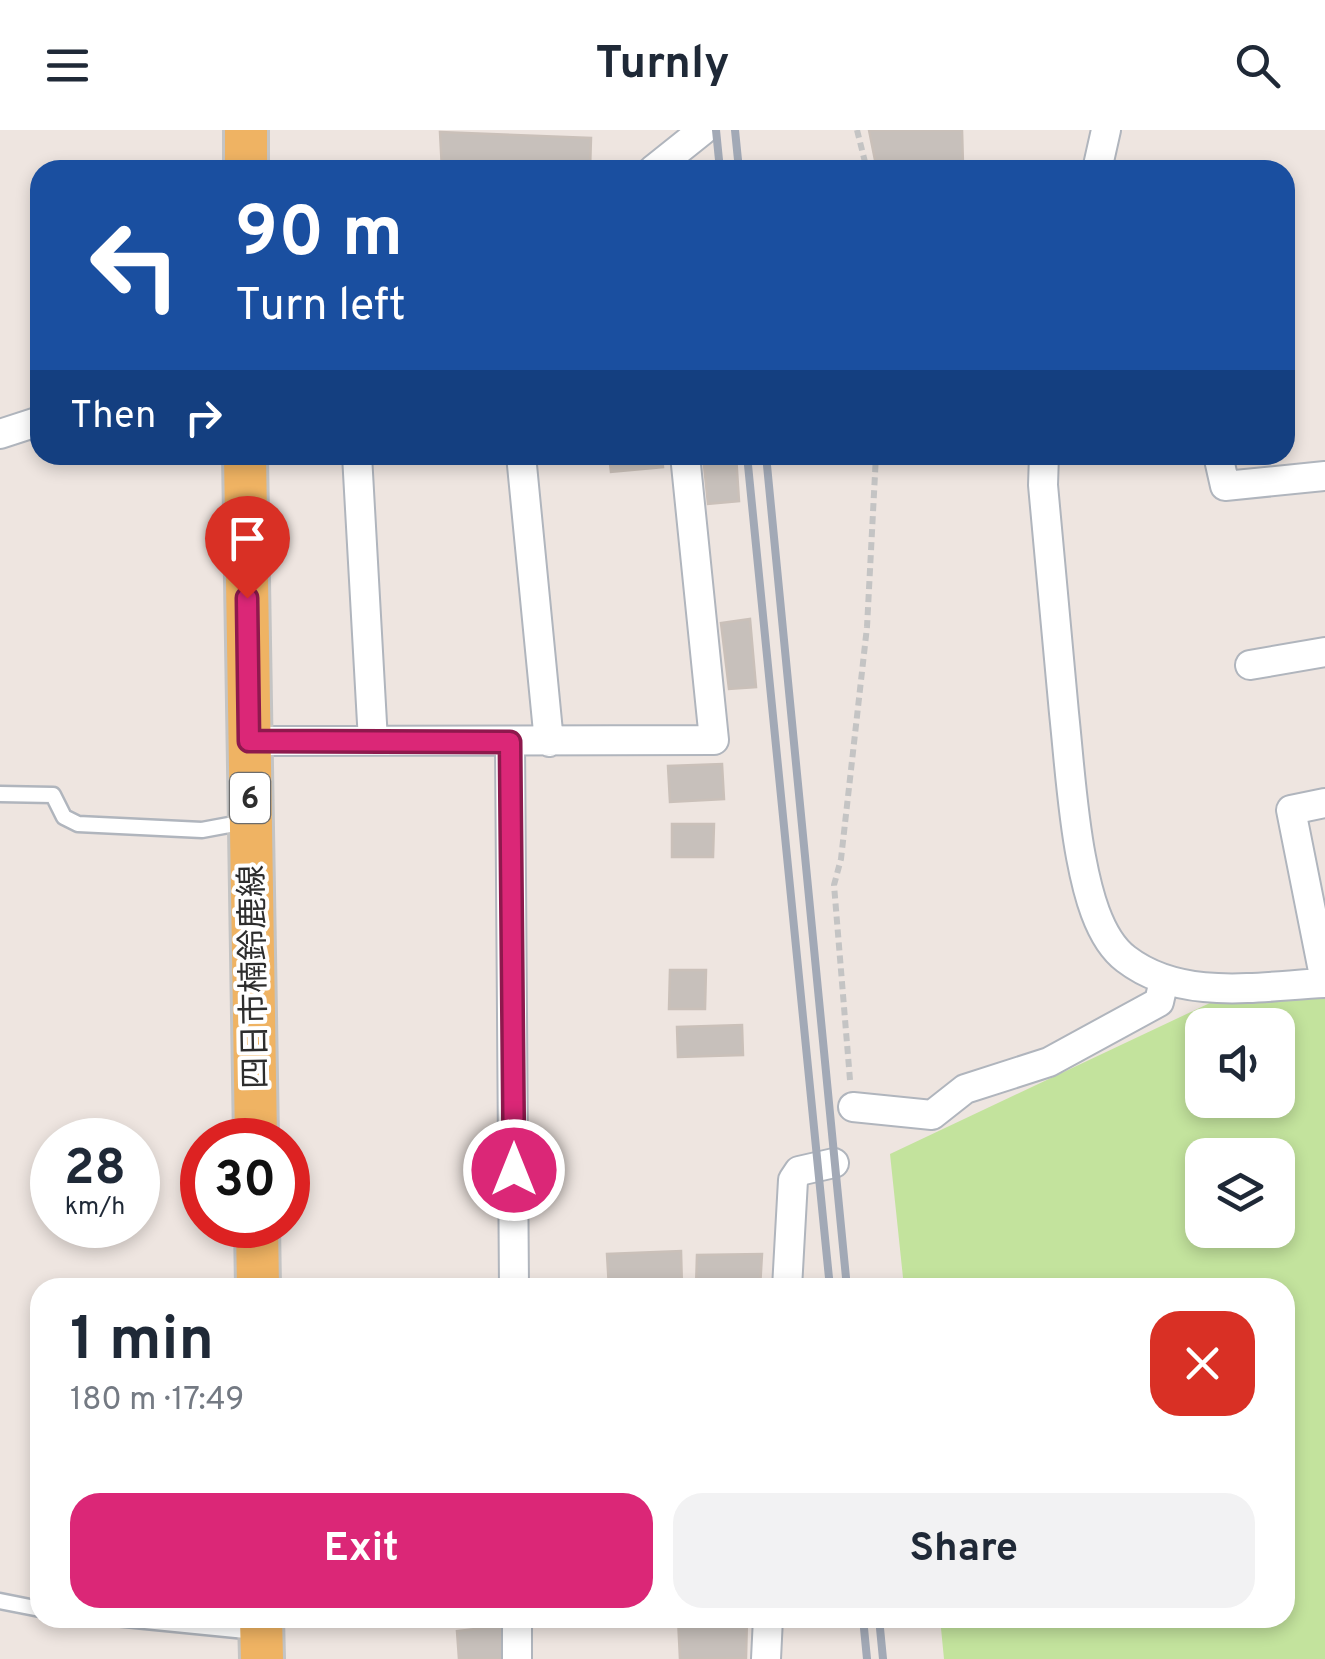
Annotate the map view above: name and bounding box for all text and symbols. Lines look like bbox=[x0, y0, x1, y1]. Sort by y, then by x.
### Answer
text: Turnly bbox=[595, 37, 730, 94]
icon: menu bbox=[40, 38, 95, 93]
icon: search bbox=[1230, 38, 1285, 93]
text: 90 m bbox=[235, 192, 403, 281]
icon: left bbox=[70, 200, 200, 330]
text: Turn left bbox=[235, 279, 406, 336]
icon: right bbox=[176, 390, 231, 445]
text: Then bbox=[70, 393, 156, 442]
pin bbox=[205, 496, 290, 599]
icon: arrive bbox=[220, 511, 275, 566]
road number: 6 bbox=[230, 773, 270, 823]
street label: 四日市楠鈴鹿線 bbox=[234, 865, 278, 1089]
map controls bbox=[1185, 1008, 1295, 1248]
button: sound bbox=[1185, 1008, 1295, 1118]
speed limit sign: 30 bbox=[180, 1118, 310, 1248]
position arrow bbox=[462, 1118, 566, 1222]
button: layers bbox=[1185, 1138, 1295, 1248]
text: 28 bbox=[64, 1139, 126, 1202]
text: km/h bbox=[65, 1192, 125, 1224]
text: 1 min bbox=[70, 1305, 214, 1381]
button: close bbox=[1150, 1311, 1255, 1416]
text: 180 m · 17:49 bbox=[70, 1381, 244, 1421]
button: Exit bbox=[70, 1493, 653, 1608]
button: Share bbox=[673, 1493, 1255, 1608]

